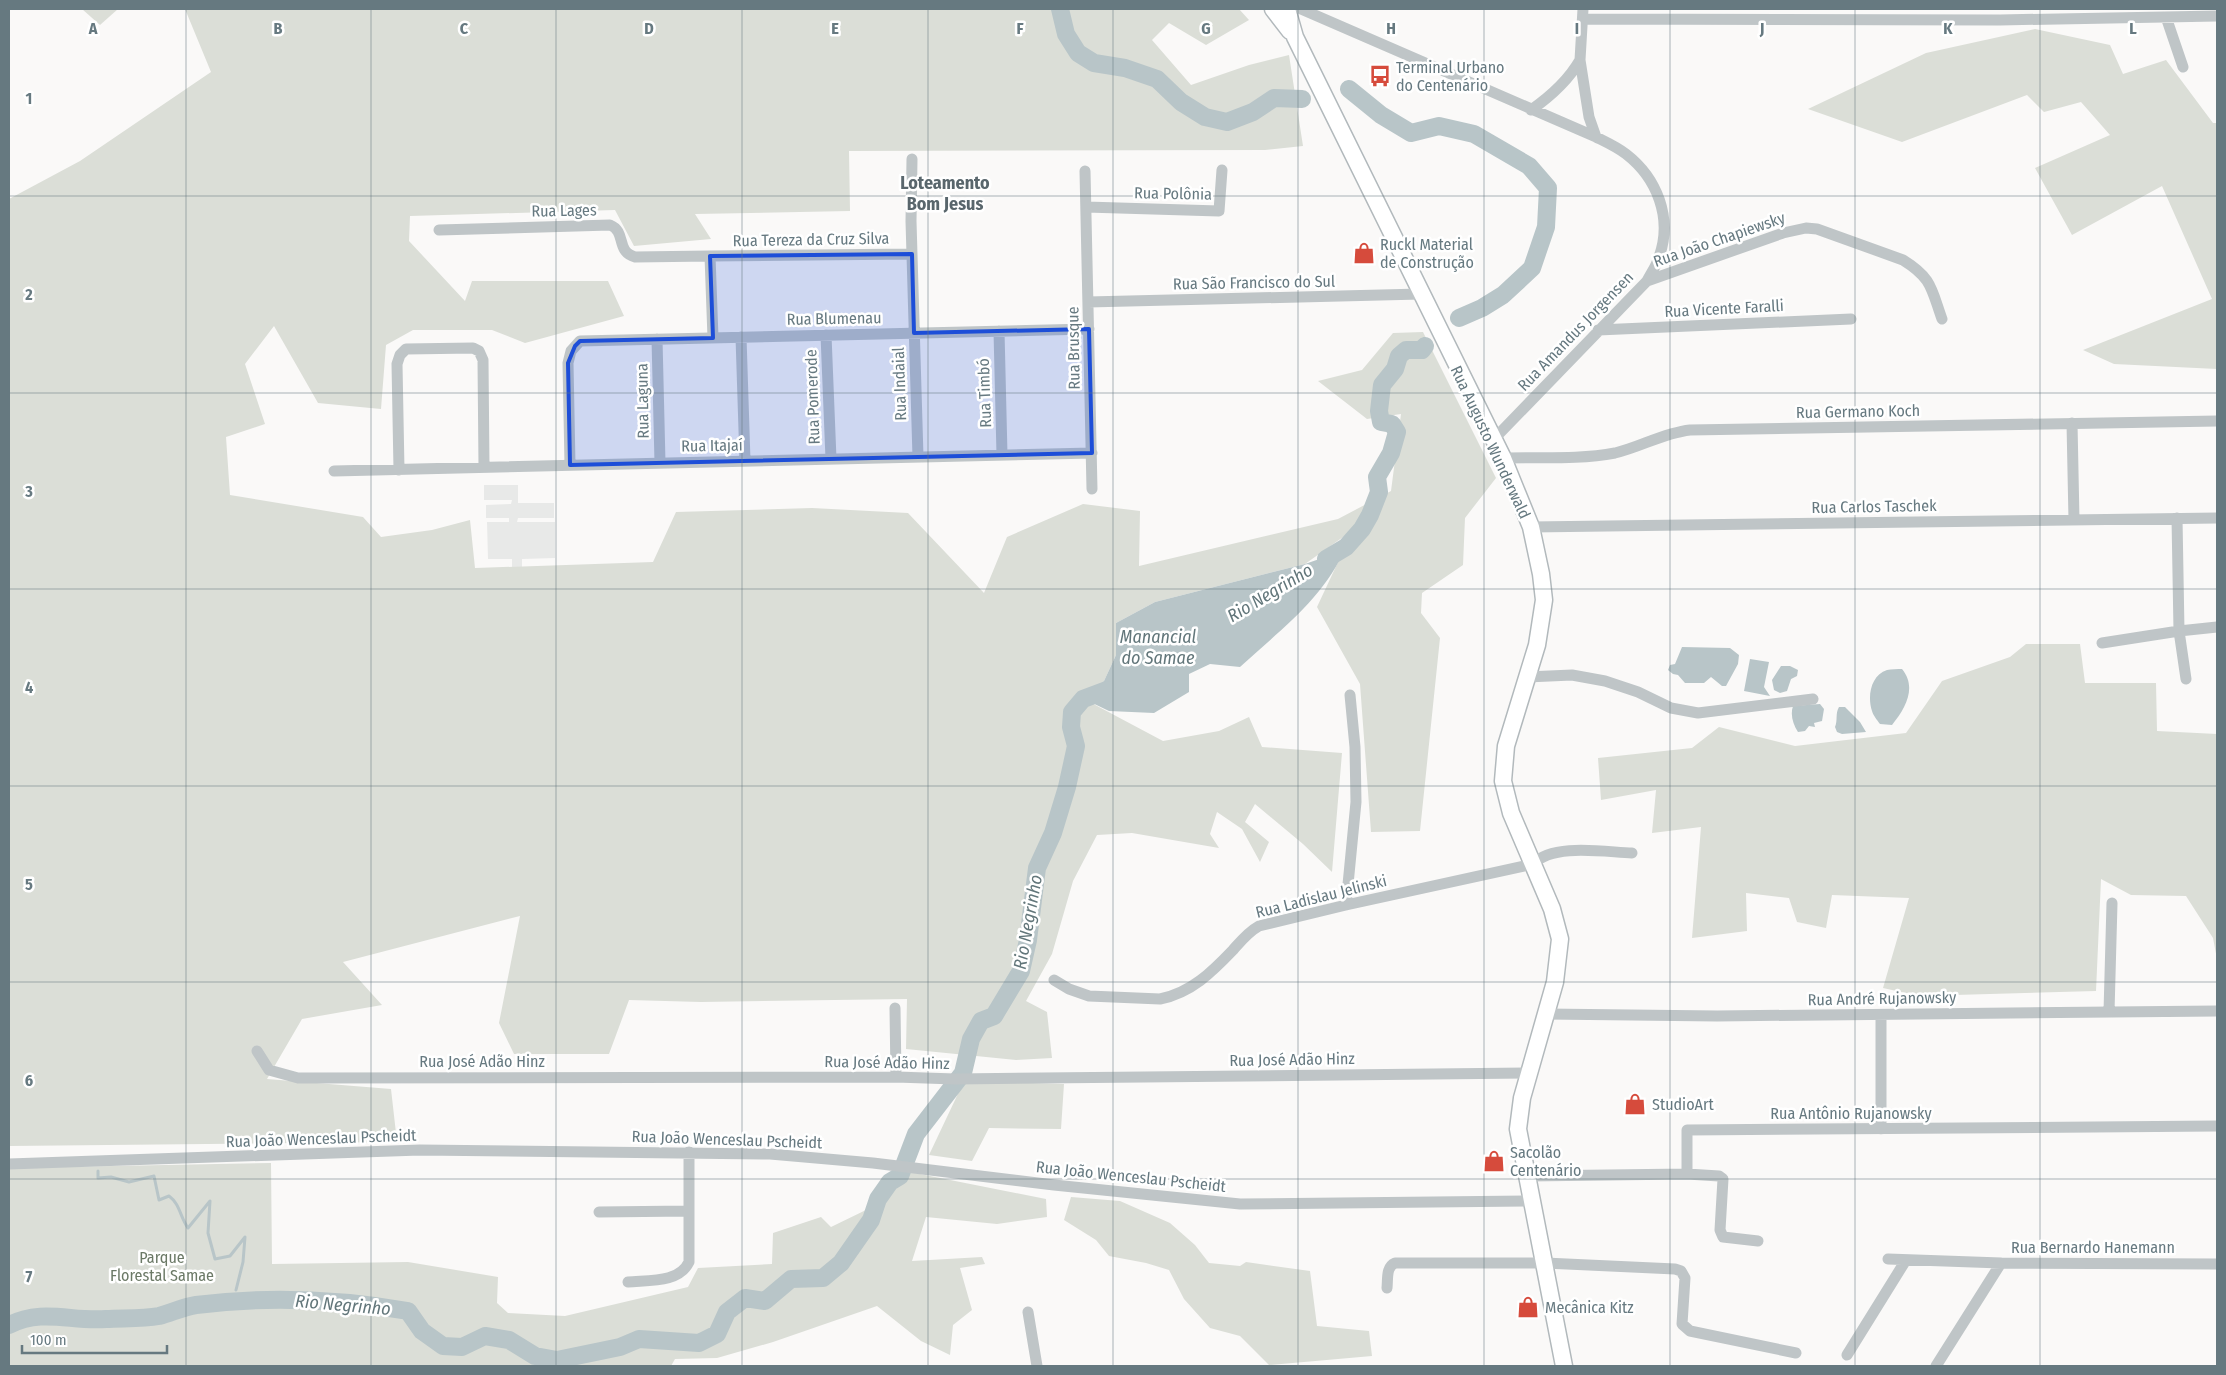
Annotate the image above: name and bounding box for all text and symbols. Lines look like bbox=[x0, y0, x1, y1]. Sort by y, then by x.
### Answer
text: A bbox=[88, 19, 98, 38]
text: B bbox=[274, 19, 283, 38]
text: C bbox=[460, 19, 469, 38]
text: D bbox=[644, 19, 654, 38]
text: E bbox=[831, 19, 839, 38]
text: F bbox=[1016, 19, 1024, 38]
text: G bbox=[1201, 19, 1211, 38]
text: H bbox=[1386, 19, 1396, 38]
text: I bbox=[1575, 19, 1579, 38]
text: J bbox=[1759, 19, 1764, 38]
text: K bbox=[1943, 19, 1953, 38]
text: L bbox=[2129, 19, 2137, 38]
place label: Terminal Urbano do Centenário bbox=[1396, 58, 1505, 95]
bus stop icon: Terminal Urbano do Centenário bbox=[1367, 63, 1393, 89]
text: 1 bbox=[26, 89, 32, 108]
district label: Loteamento Bom Jesus bbox=[900, 172, 990, 215]
street label: Rua Polônia bbox=[1134, 183, 1212, 204]
street label: Rua Lages bbox=[531, 200, 597, 221]
street label: Rua João Chapiewsky bbox=[1651, 208, 1788, 271]
street label: Rua Tereza da Cruz Silva bbox=[733, 229, 890, 250]
place label: Ruckl Material de Construção bbox=[1380, 235, 1474, 272]
shop icon: Ruckl Material de Construção bbox=[1351, 240, 1377, 266]
street label: Rua Amandus Jorgensen bbox=[1514, 268, 1637, 395]
street label: Rua São Francisco do Sul bbox=[1173, 272, 1335, 293]
text: 2 bbox=[24, 285, 33, 304]
street label: Rua Vicente Faralli bbox=[1664, 296, 1784, 321]
street label: Rua Brusque bbox=[1063, 306, 1084, 390]
street label: Rua Blumenau bbox=[786, 308, 882, 329]
street label: Rua Indaial bbox=[889, 347, 910, 421]
street label: Rua Pomerode bbox=[801, 349, 824, 445]
street label: Rua Timbó bbox=[974, 358, 995, 428]
street label: Rua Laguna bbox=[632, 363, 653, 439]
street label: Rua Augusto Wunderwald bbox=[1447, 363, 1534, 522]
street label: Rua Germano Koch bbox=[1796, 401, 1920, 422]
street label: Rua Itajaí bbox=[681, 435, 743, 456]
text: 3 bbox=[24, 482, 33, 501]
street label: Rua Carlos Taschek bbox=[1811, 496, 1937, 517]
water label: Rio Negrinho bbox=[1223, 559, 1317, 627]
water label: Manancial do Samae bbox=[1120, 626, 1197, 669]
text: 4 bbox=[25, 678, 33, 697]
street label: Rua Ladislau Jelinski bbox=[1254, 871, 1389, 922]
water label: Rio Negrinho bbox=[1009, 873, 1047, 971]
text: 5 bbox=[25, 875, 33, 894]
street label: Rua André Rujanowsky bbox=[1808, 988, 1957, 1009]
street label: Rua José Adão Hinz bbox=[1229, 1049, 1355, 1070]
street label: Rua José Adão Hinz bbox=[419, 1052, 545, 1071]
street label: Rua José Adão Hinz bbox=[824, 1052, 950, 1073]
text: 6 bbox=[25, 1071, 33, 1090]
shop icon: StudioArt bbox=[1622, 1091, 1648, 1117]
place label: StudioArt bbox=[1652, 1095, 1715, 1114]
street label: Rua Antônio Rujanowsky bbox=[1770, 1104, 1933, 1123]
street label: Rua João Wenceslau Pscheidt bbox=[225, 1126, 417, 1151]
street label: Rua João Wenceslau Pscheidt bbox=[631, 1127, 823, 1152]
place label: Sacolão Centenário bbox=[1510, 1143, 1581, 1180]
shop icon: Sacolão Centenário bbox=[1481, 1148, 1507, 1174]
street label: Rua João Wenceslau Pscheidt bbox=[1035, 1157, 1228, 1196]
street label: Rua Bernardo Hanemann bbox=[2011, 1238, 2175, 1257]
park label: Parque Florestal Samae bbox=[110, 1248, 214, 1285]
text: 7 bbox=[26, 1267, 33, 1286]
water label: Rio Negrinho bbox=[294, 1290, 392, 1320]
shop icon: Mecânica Kitz bbox=[1515, 1294, 1541, 1320]
place label: Mecânica Kitz bbox=[1545, 1298, 1634, 1317]
scale bar bbox=[22, 1322, 168, 1354]
text: 100 m bbox=[30, 1331, 67, 1349]

